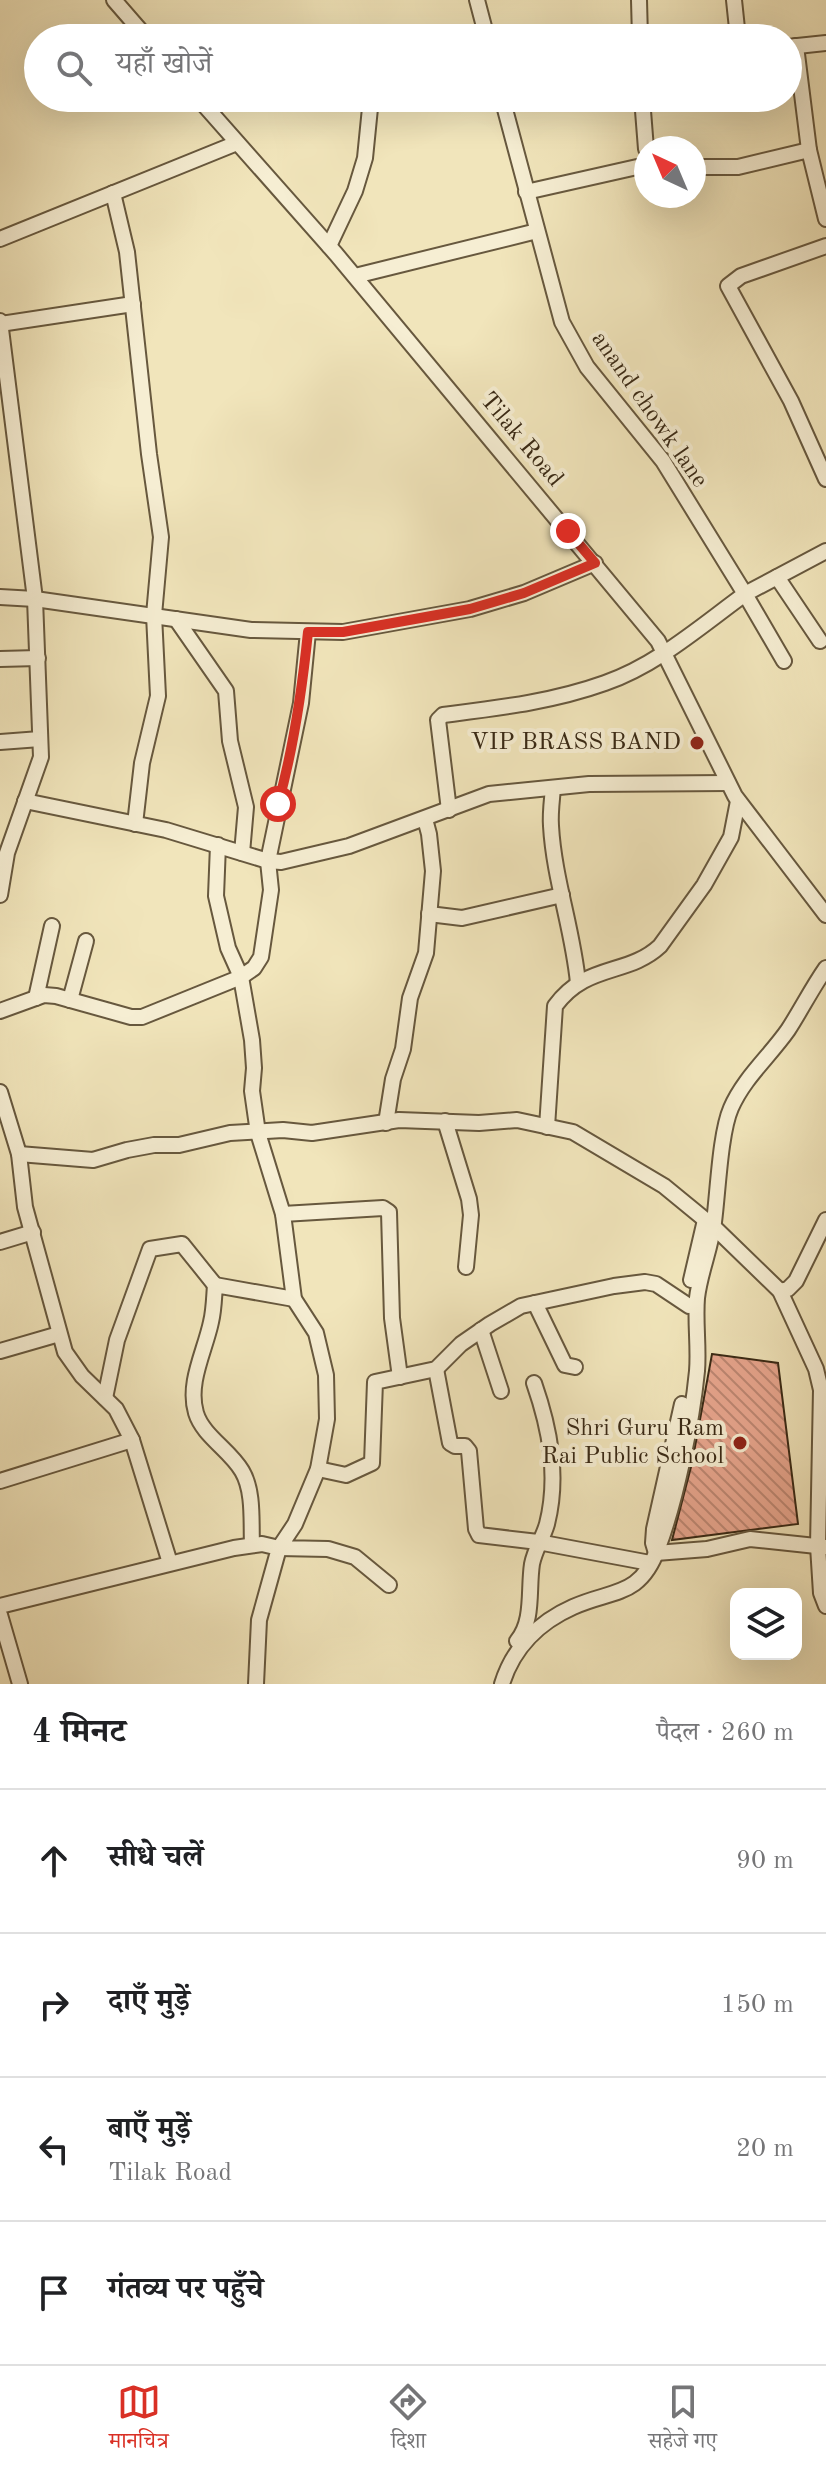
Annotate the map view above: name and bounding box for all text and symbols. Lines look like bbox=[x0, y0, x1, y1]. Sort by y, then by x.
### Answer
search box bbox=[24, 24, 802, 112]
icon: search bbox=[52, 46, 96, 90]
text: यहाँ खोजें bbox=[116, 50, 212, 80]
north arrow bbox=[634, 136, 706, 208]
street label: anand chowk lane bbox=[586, 328, 712, 492]
street label: Tilak Road bbox=[475, 388, 567, 492]
route end bbox=[550, 513, 586, 549]
place label: VIP BRASS BAND bbox=[470, 731, 681, 755]
marker: VIP BRASS BAND bbox=[688, 734, 706, 752]
route start bbox=[260, 786, 296, 822]
place label: Shri Guru Ram Rai Public School bbox=[542, 1417, 724, 1469]
marker: Shri Guru Ram Rai Public School bbox=[731, 1434, 749, 1452]
map controls bbox=[730, 1588, 802, 1660]
button: layers bbox=[730, 1588, 802, 1660]
text: 4 मिनट bbox=[32, 1716, 126, 1750]
text: पैदल · 260 m bbox=[656, 1720, 794, 1746]
icon: ahead bbox=[32, 1839, 76, 1883]
text: सीधे चलें bbox=[108, 1843, 203, 1873]
text: 90 m bbox=[736, 1848, 794, 1874]
icon: right bbox=[32, 1983, 76, 2027]
text: दाएँ मुड़ें bbox=[108, 1987, 190, 2017]
text: 150 m bbox=[721, 1992, 794, 2018]
text: बाएँ मुड़ें bbox=[108, 2115, 191, 2145]
icon: left bbox=[32, 2127, 76, 2171]
text: 20 m bbox=[736, 2136, 794, 2162]
text: Tilak Road bbox=[108, 2160, 232, 2186]
icon: arrive bbox=[32, 2271, 76, 2315]
text: गंतव्य पर पहुँचे bbox=[108, 2275, 264, 2305]
tab: मानचित्र bbox=[109, 2380, 169, 2462]
tab: दिशा bbox=[386, 2380, 430, 2462]
tab: सहेजे गए bbox=[648, 2380, 717, 2462]

